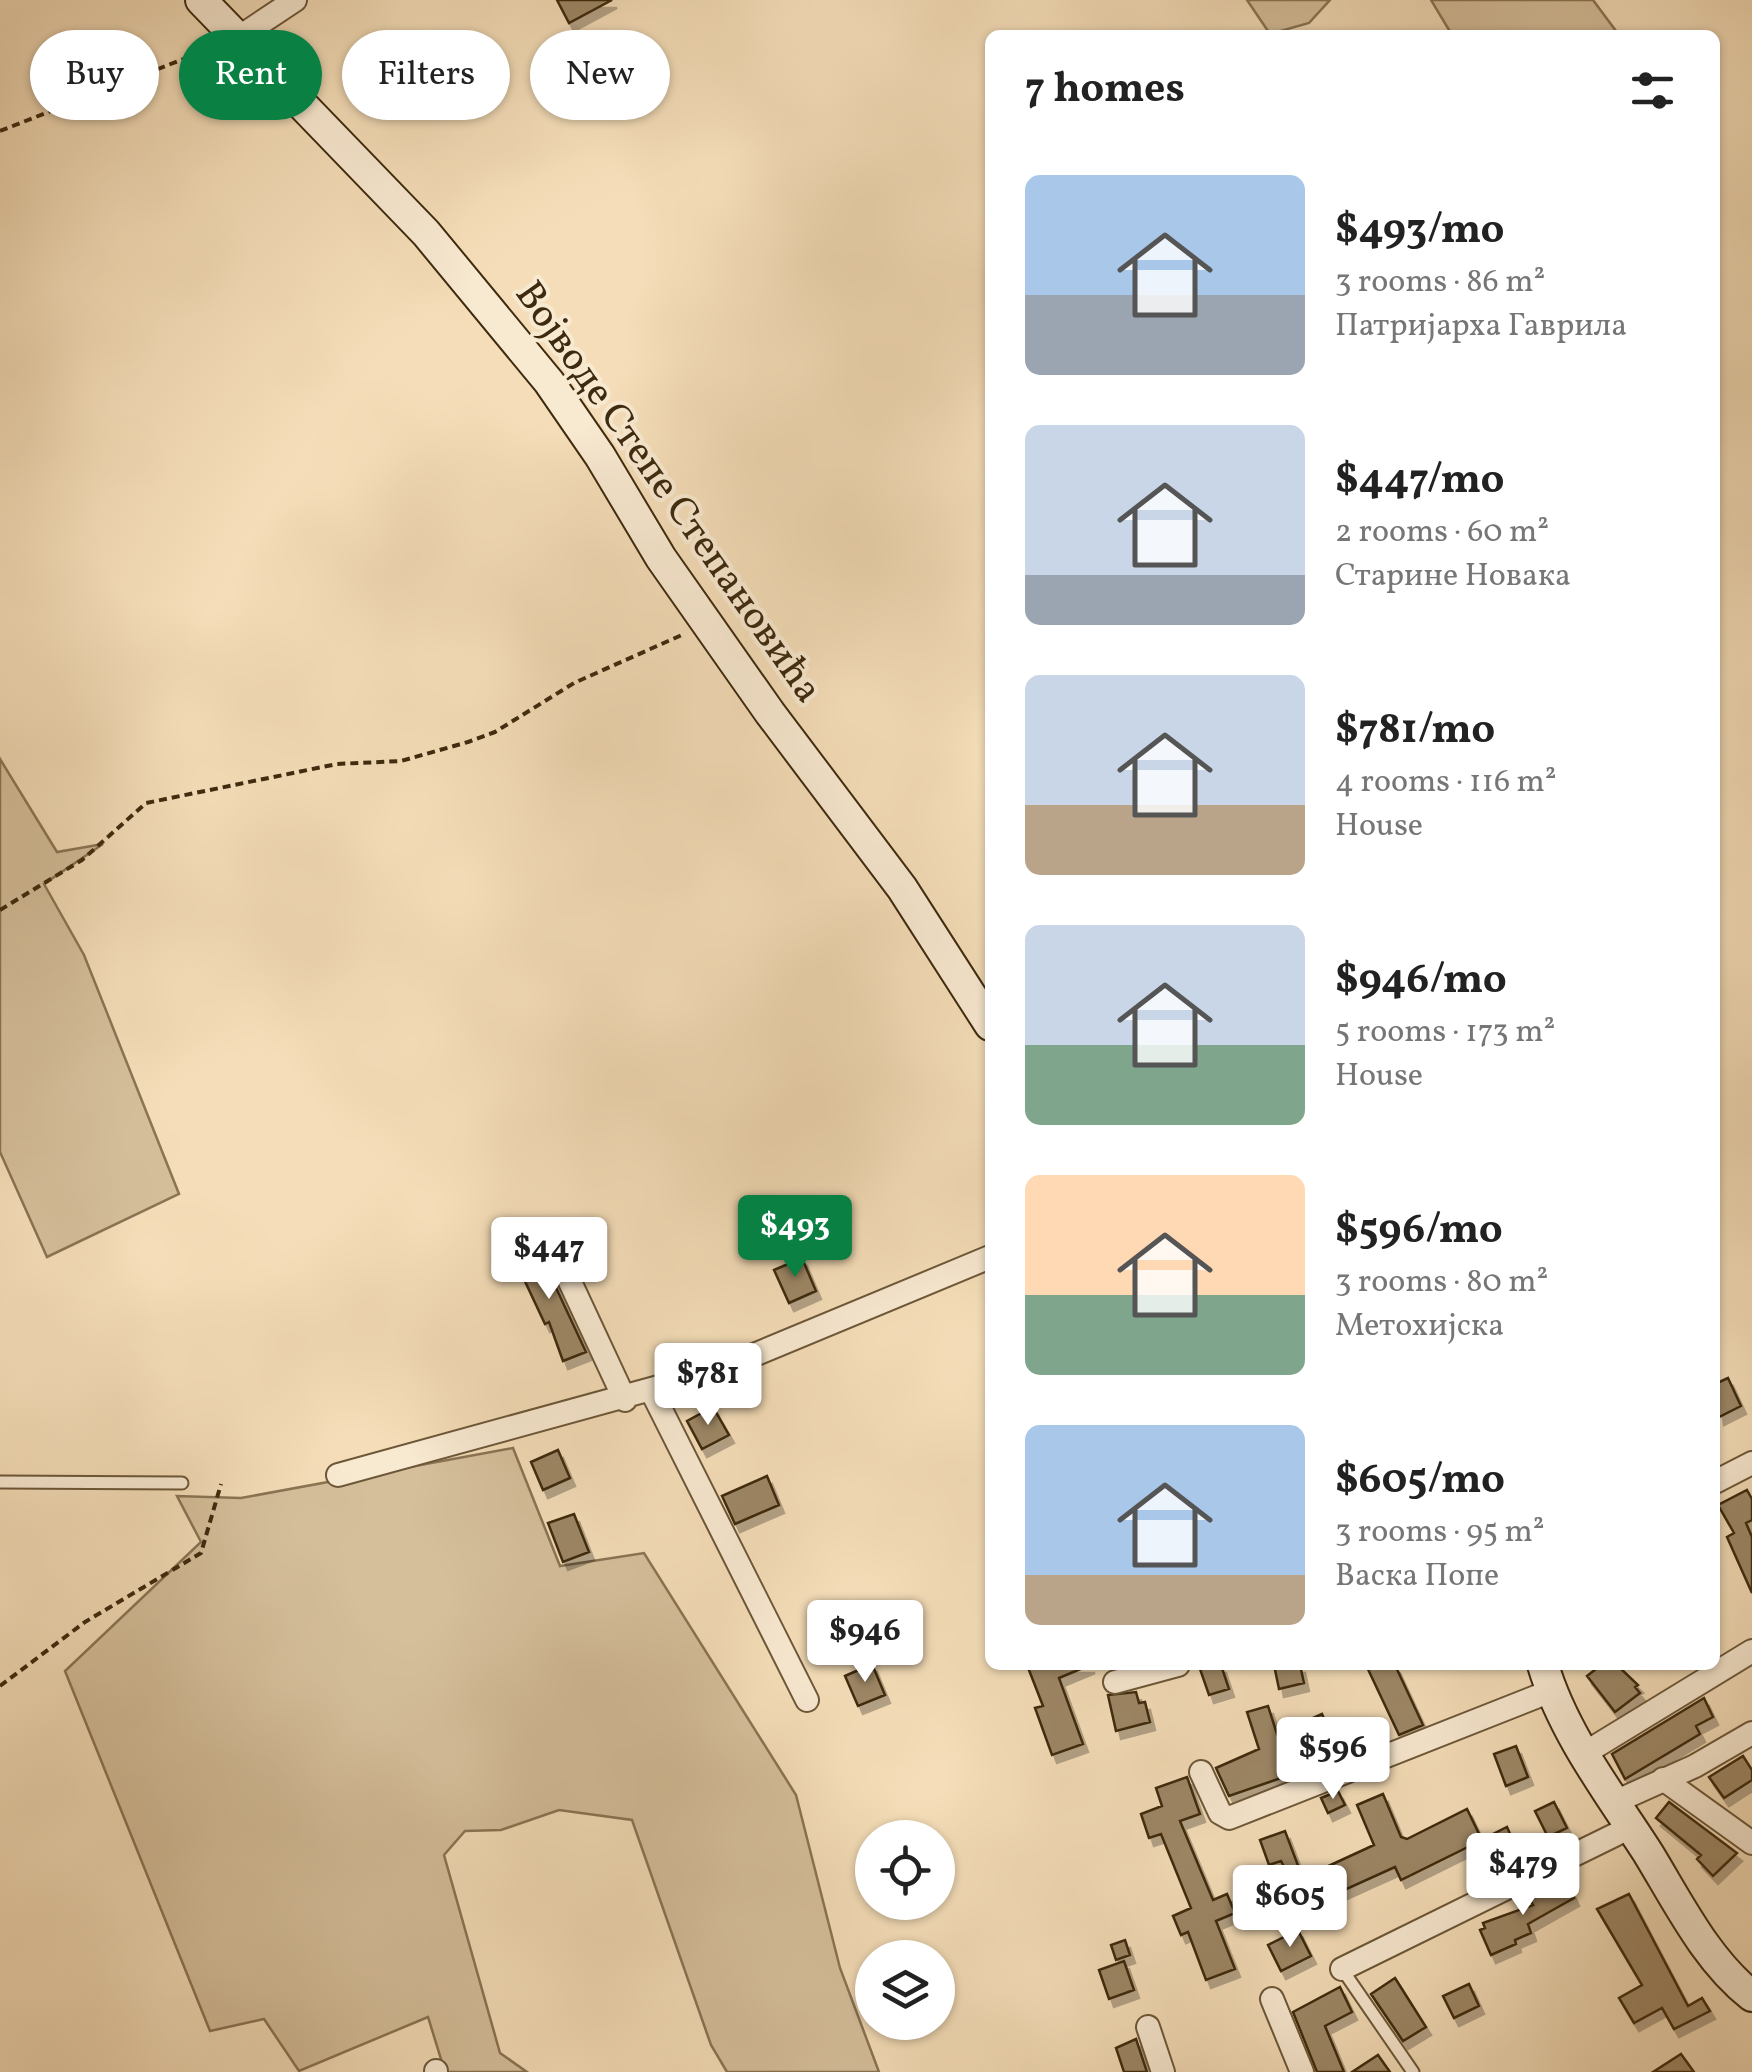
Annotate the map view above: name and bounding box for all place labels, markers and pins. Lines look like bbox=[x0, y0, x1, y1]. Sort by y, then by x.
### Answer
pin: $493 bbox=[736, 1195, 854, 1280]
pin: $447 bbox=[490, 1217, 608, 1302]
pin: $781 bbox=[649, 1343, 767, 1428]
pin: $946 bbox=[806, 1600, 924, 1685]
pin: $596 bbox=[1274, 1717, 1392, 1802]
pin: $479 bbox=[1464, 1833, 1582, 1918]
pin: $605 bbox=[1231, 1865, 1349, 1950]

